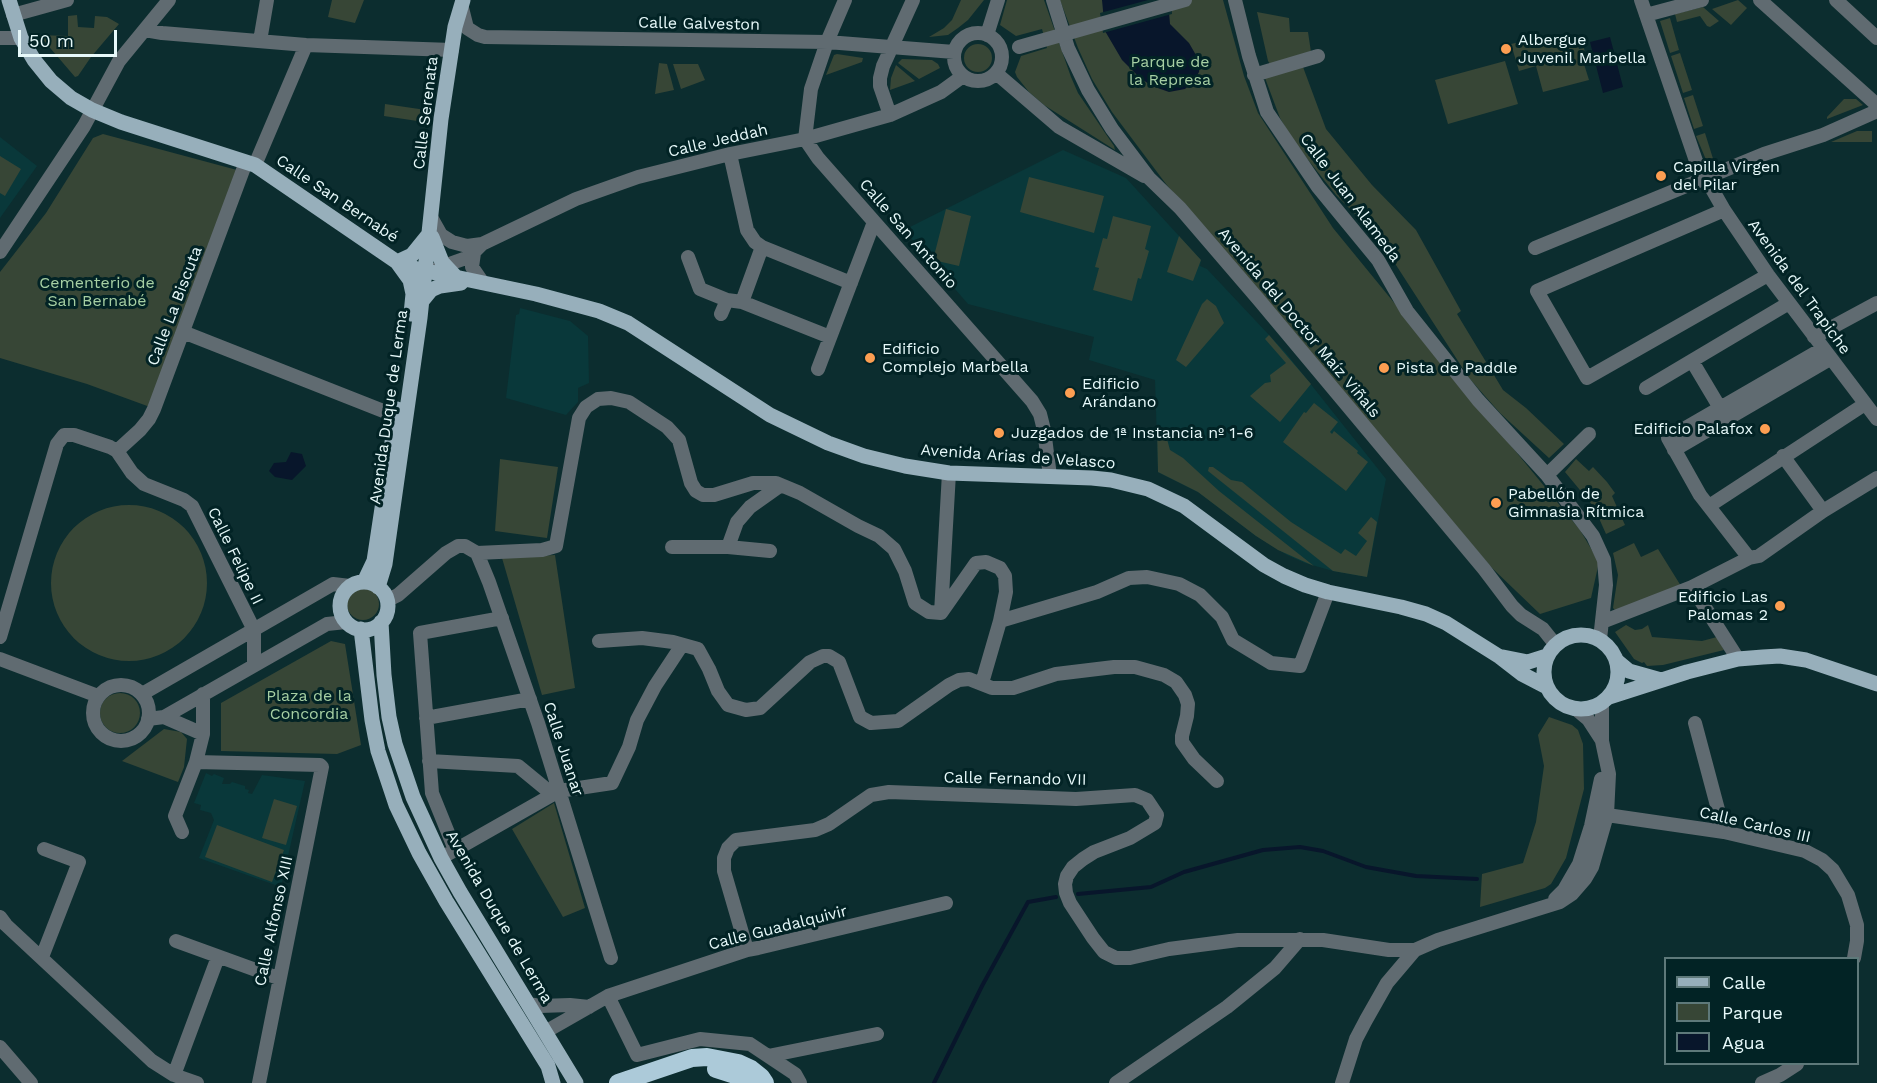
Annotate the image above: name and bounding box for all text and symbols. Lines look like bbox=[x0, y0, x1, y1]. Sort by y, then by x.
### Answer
street label: Calle Galveston bbox=[638, 13, 760, 35]
scale bar bbox=[21, 18, 120, 56]
text: 50 m bbox=[29, 30, 74, 51]
place label: Albergue Juvenil Marbella bbox=[1518, 30, 1646, 68]
marker: Albergue Juvenil Marbella bbox=[1499, 42, 1513, 56]
park label: Parque de la Represa bbox=[1129, 52, 1211, 90]
street label: Calle Serenata bbox=[410, 55, 442, 171]
street label: Calle Jeddah bbox=[666, 120, 770, 162]
street label: Calle Juan Alameda bbox=[1295, 130, 1405, 266]
street label: Calle San Bernabé bbox=[272, 151, 402, 247]
place label: Capilla Virgen del Pilar bbox=[1673, 157, 1780, 195]
marker: Capilla Virgen del Pilar bbox=[1654, 169, 1668, 183]
street label: Calle San Antonio bbox=[855, 175, 961, 293]
street label: Avenida del Trapiche bbox=[1744, 216, 1854, 358]
street label: Avenida del Doctor Maíz Viñals bbox=[1214, 224, 1384, 422]
street label: Calle La Biscuta bbox=[143, 244, 207, 368]
park label: Cementerio de San Bernabé bbox=[39, 273, 155, 311]
street label: Avenida Duque de Lerma bbox=[366, 308, 412, 506]
place label: Edificio Complejo Marbella bbox=[882, 339, 1029, 377]
marker: Edificio Complejo Marbella bbox=[863, 351, 877, 365]
place label: Pista de Paddle bbox=[1396, 358, 1517, 378]
marker: Pista de Paddle bbox=[1377, 361, 1391, 375]
place label: Edificio Arándano bbox=[1082, 374, 1156, 412]
marker: Edificio Arándano bbox=[1063, 386, 1077, 400]
place label: Edificio Palafox bbox=[1633, 419, 1753, 439]
marker: Edificio Palafox bbox=[1758, 422, 1772, 436]
place label: Juzgados de 1ª Instancia nº 1-6 bbox=[1011, 423, 1254, 443]
marker: Juzgados de 1ª Instancia nº 1-6 bbox=[992, 426, 1006, 440]
street label: Avenida Arias de Velasco bbox=[920, 441, 1116, 473]
place label: Pabellón de Gimnasia Rítmica bbox=[1508, 484, 1644, 522]
marker: Pabellón de Gimnasia Rítmica bbox=[1489, 496, 1503, 510]
street label: Calle Felipe II bbox=[203, 504, 267, 608]
place label: Edificio Las Palomas 2 bbox=[1678, 587, 1768, 625]
marker: Edificio Las Palomas 2 bbox=[1773, 599, 1787, 613]
park label: Plaza de la Concordia bbox=[266, 686, 352, 724]
street label: Calle Juanar bbox=[539, 700, 587, 798]
street label: Calle Fernando VII bbox=[943, 768, 1087, 790]
street label: Calle Carlos III bbox=[1697, 803, 1813, 847]
street label: Avenida Duque de Lerma bbox=[442, 827, 556, 1007]
street label: Calle Alfonso XIII bbox=[251, 854, 297, 988]
street label: Calle Guadalquivir bbox=[707, 901, 849, 955]
legend bbox=[1664, 957, 1859, 1065]
text: Calle bbox=[1722, 972, 1766, 993]
text: Parque bbox=[1722, 1002, 1783, 1023]
text: Agua bbox=[1722, 1032, 1765, 1053]

